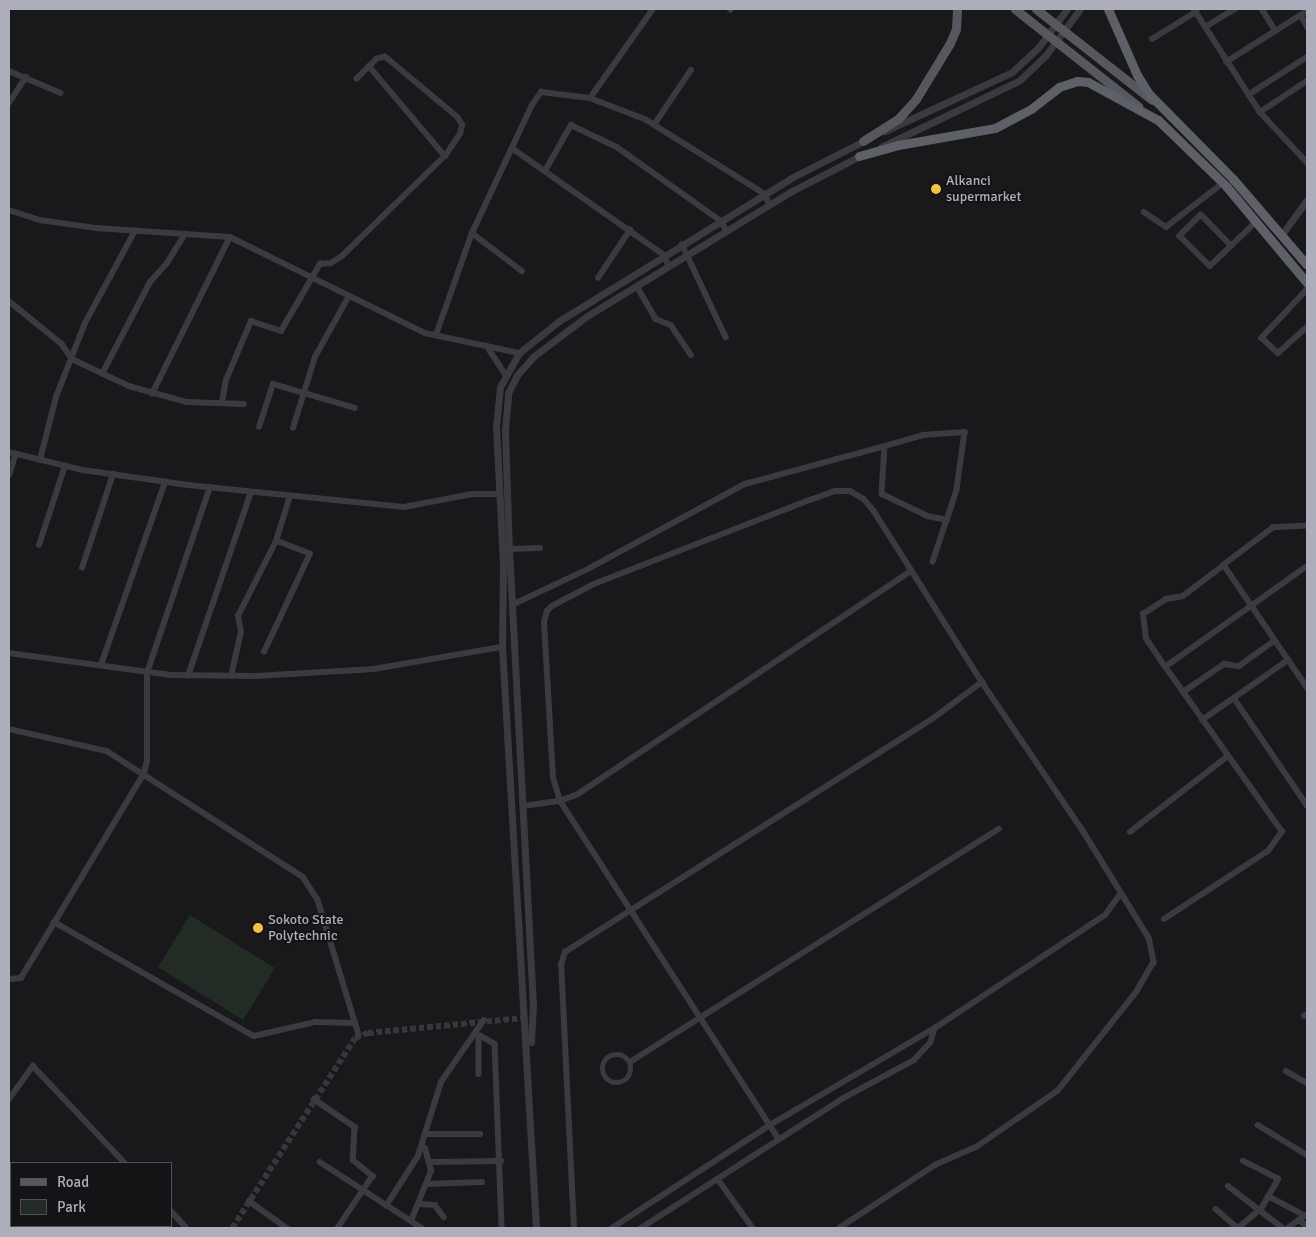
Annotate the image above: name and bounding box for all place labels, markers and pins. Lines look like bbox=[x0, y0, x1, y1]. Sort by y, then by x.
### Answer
place label: Alkanci supermarket bbox=[946, 173, 1021, 206]
marker: Alkanci supermarket bbox=[930, 183, 942, 195]
place label: Sokoto State Polytechnic bbox=[268, 912, 343, 944]
marker: Sokoto State Polytechnic bbox=[252, 922, 264, 934]

